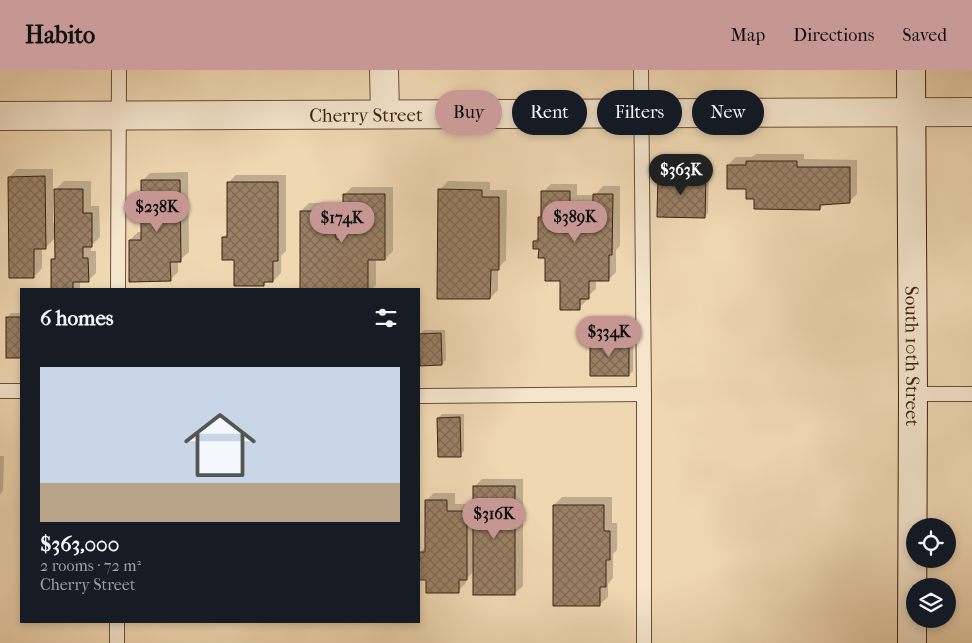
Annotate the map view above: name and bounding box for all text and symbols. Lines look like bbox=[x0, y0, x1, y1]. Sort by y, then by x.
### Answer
text: Habito bbox=[25, 21, 95, 49]
text: Map bbox=[731, 25, 765, 46]
text: Directions bbox=[793, 25, 874, 46]
text: Saved bbox=[902, 25, 947, 46]
chip: Buy bbox=[435, 90, 502, 135]
chip: Rent bbox=[512, 90, 587, 135]
chip: Filters bbox=[597, 90, 682, 135]
chip: New bbox=[692, 90, 764, 135]
street label: Cherry Street bbox=[309, 104, 423, 127]
pin: $363K bbox=[646, 154, 716, 196]
text: $363K bbox=[660, 160, 702, 179]
pin: $238K bbox=[122, 190, 192, 233]
text: $238K bbox=[135, 197, 179, 216]
pin: $389K bbox=[540, 200, 610, 243]
pin: $174K bbox=[307, 202, 377, 244]
text: $389K bbox=[553, 207, 597, 226]
text: $174K bbox=[321, 208, 363, 227]
street label: South 10th Street bbox=[900, 286, 923, 426]
icon: filters bbox=[372, 304, 400, 332]
text: 6 homes bbox=[40, 306, 114, 330]
pin: $334K bbox=[574, 316, 644, 358]
text: $334K bbox=[587, 322, 631, 341]
icon: home bbox=[175, 400, 265, 490]
pin: $316K bbox=[459, 498, 529, 540]
text: $316K bbox=[473, 504, 515, 523]
map controls bbox=[906, 518, 956, 628]
button: locate bbox=[906, 518, 956, 568]
text: $363,000 bbox=[40, 532, 119, 556]
text: 2 rooms · 72 m² bbox=[40, 556, 141, 575]
text: Cherry Street bbox=[40, 575, 135, 594]
button: layers bbox=[906, 578, 956, 628]

